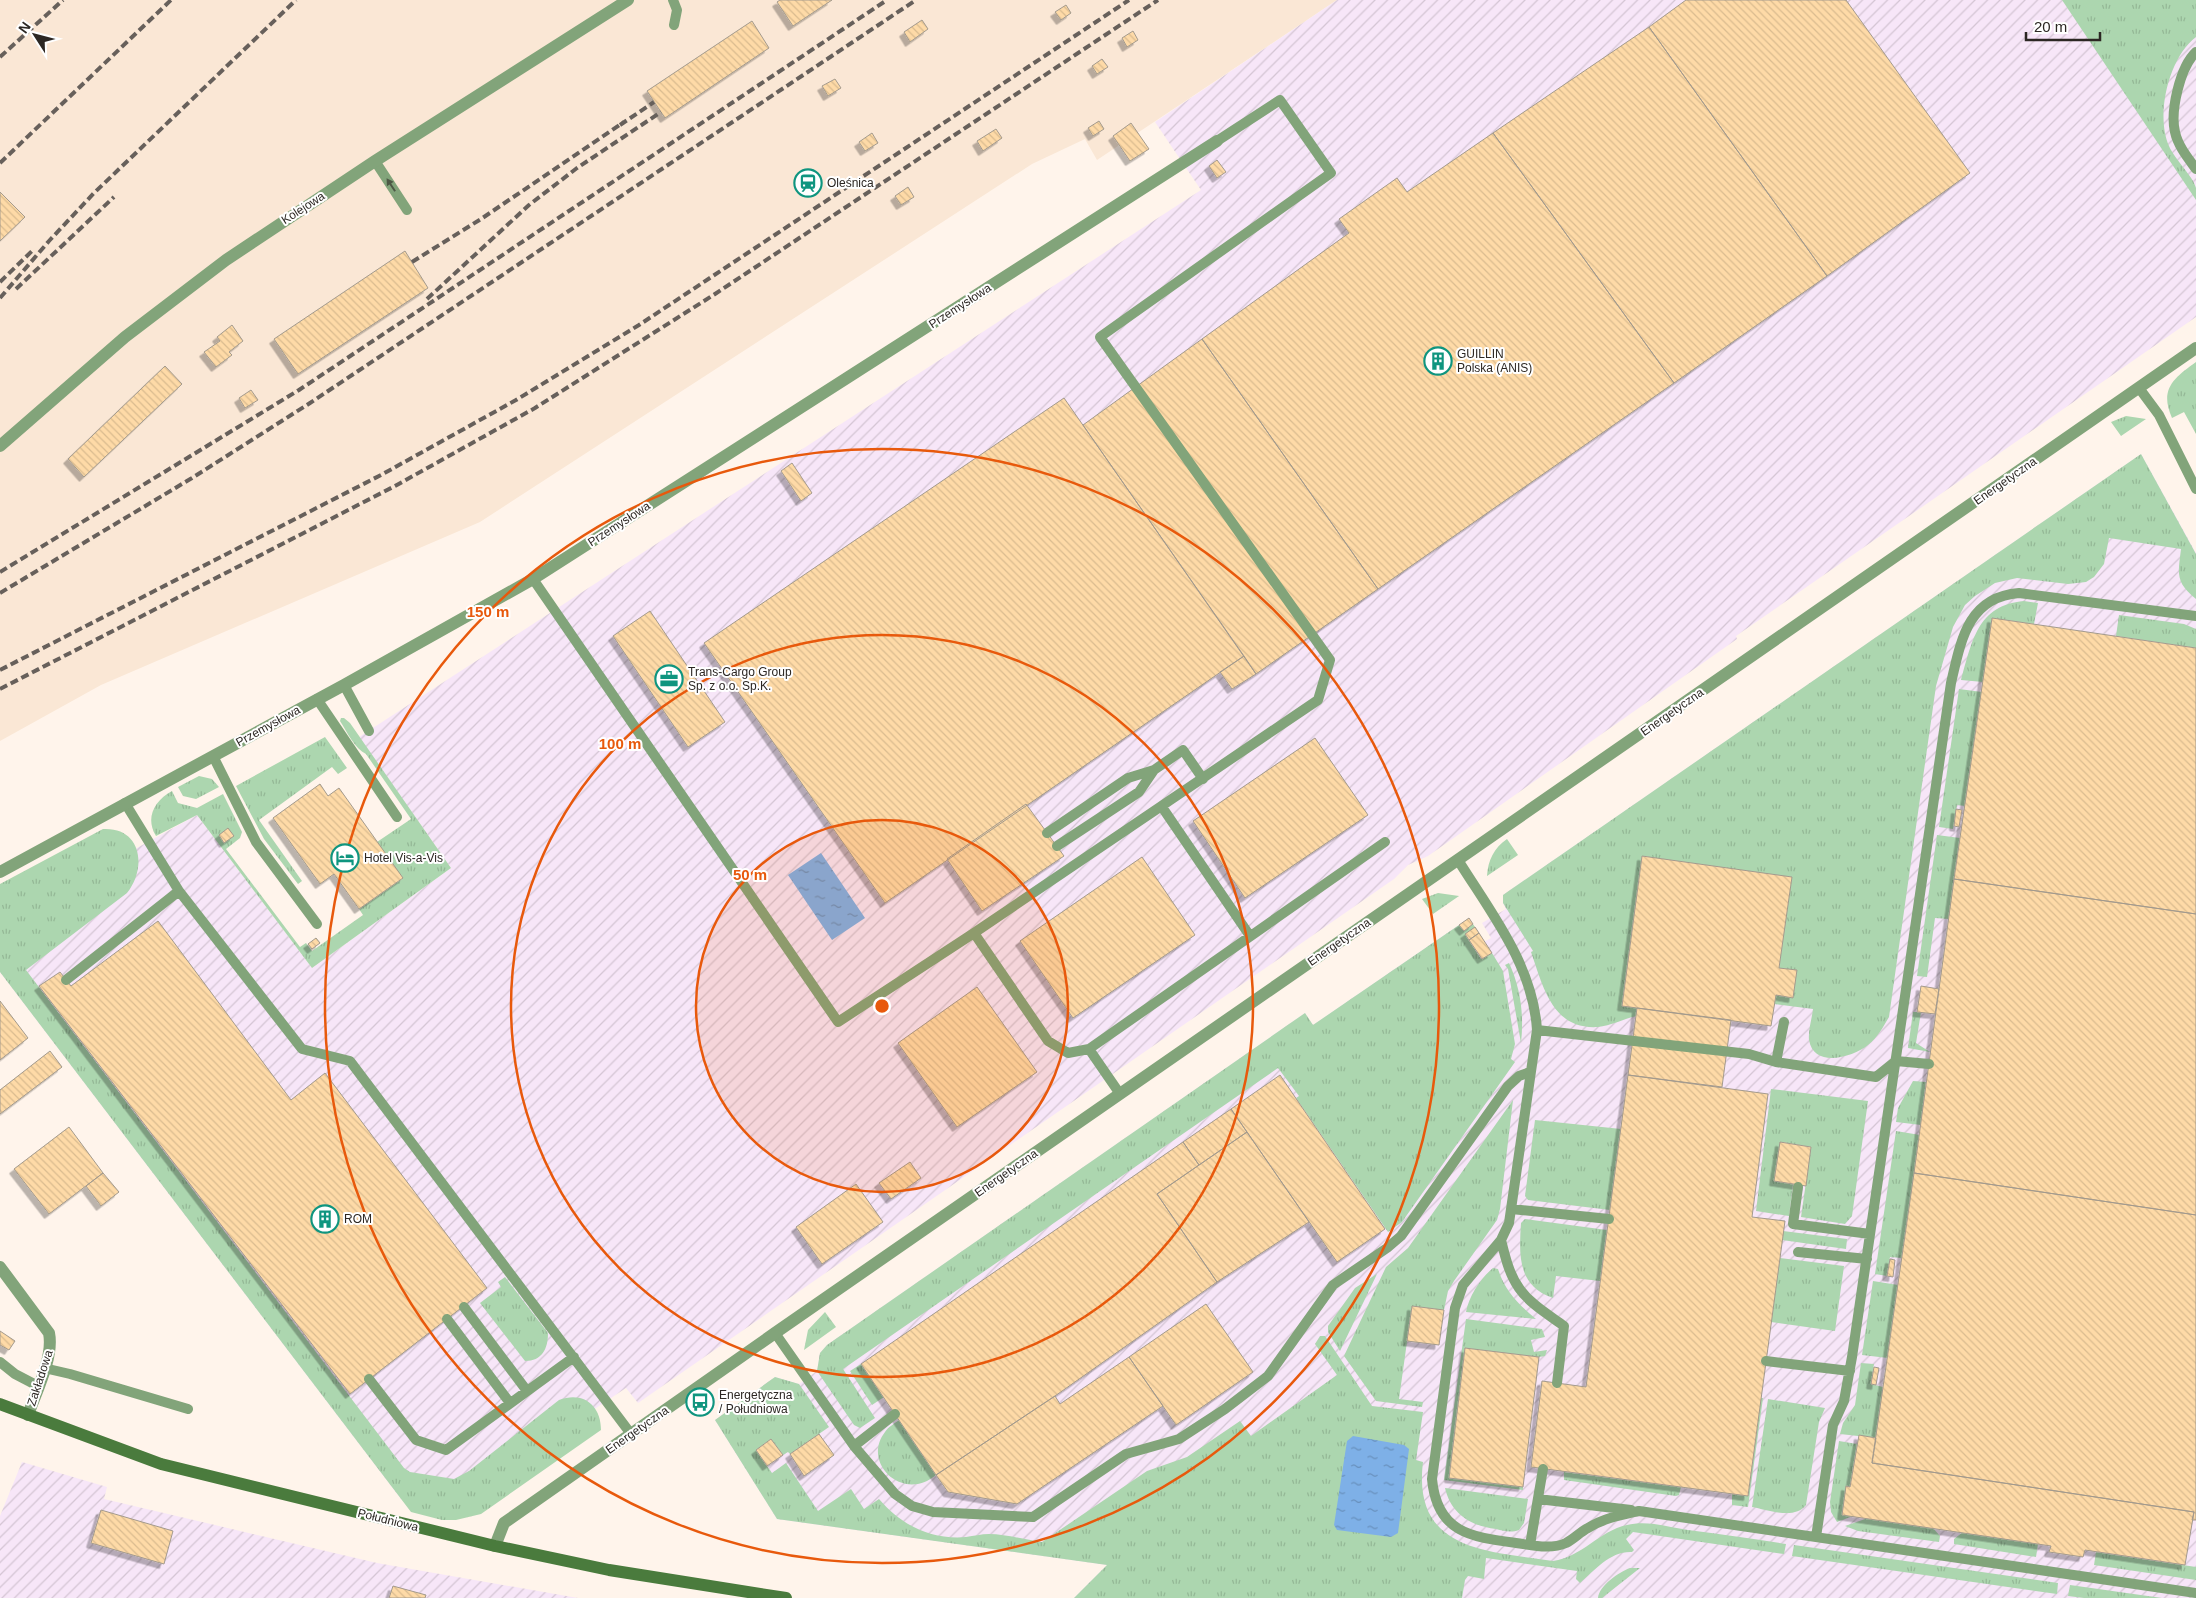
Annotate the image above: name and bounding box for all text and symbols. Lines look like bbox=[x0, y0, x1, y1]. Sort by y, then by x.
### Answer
north arrow bbox=[10, 10, 60, 60]
scale bar bbox=[2026, 10, 2100, 42]
text: 20 m bbox=[2034, 18, 2067, 35]
text: N bbox=[15, 19, 34, 36]
station icon: Oleśnica bbox=[793, 168, 823, 198]
place label: Oleśnica bbox=[827, 176, 874, 190]
one-way arrow bbox=[386, 179, 396, 192]
street label: Kolejowa bbox=[279, 189, 328, 227]
street label: Przemysłowa bbox=[926, 281, 994, 331]
building icon: GUILLIN Polska (ANIS) bbox=[1423, 346, 1453, 376]
place label: GUILLIN Polska (ANIS) bbox=[1457, 347, 1532, 375]
street label: Energetyczna bbox=[1971, 454, 2039, 508]
street label: Przemysłowa bbox=[585, 499, 653, 549]
text: 150 m bbox=[467, 603, 509, 620]
office icon: Trans-Cargo Group Sp. z o.o. Sp.K. bbox=[654, 664, 684, 694]
place label: Trans-Cargo Group Sp. z o.o. Sp.K. bbox=[688, 665, 792, 693]
street label: Energetyczna bbox=[1638, 685, 1706, 739]
street label: Przemysłowa bbox=[233, 702, 303, 749]
text: 100 m bbox=[599, 735, 641, 752]
hotel icon: Hotel Vis-a-Vis bbox=[330, 843, 360, 873]
place label: Hotel Vis-a-Vis bbox=[364, 851, 443, 865]
text: 50 m bbox=[733, 866, 767, 883]
street label: Energetyczna bbox=[1305, 915, 1373, 969]
centre of rings bbox=[873, 997, 891, 1015]
street label: Energetyczna bbox=[972, 1146, 1040, 1200]
building icon: ROM bbox=[310, 1204, 340, 1234]
place label: ROM bbox=[344, 1212, 372, 1226]
street label: Zakładowa bbox=[24, 1348, 56, 1408]
bus stop icon: Energetyczna / Południowa bbox=[685, 1387, 715, 1417]
place label: Energetyczna / Południowa bbox=[719, 1388, 793, 1416]
street label: Energetyczna bbox=[603, 1403, 671, 1457]
street label: Południowa bbox=[356, 1506, 420, 1534]

